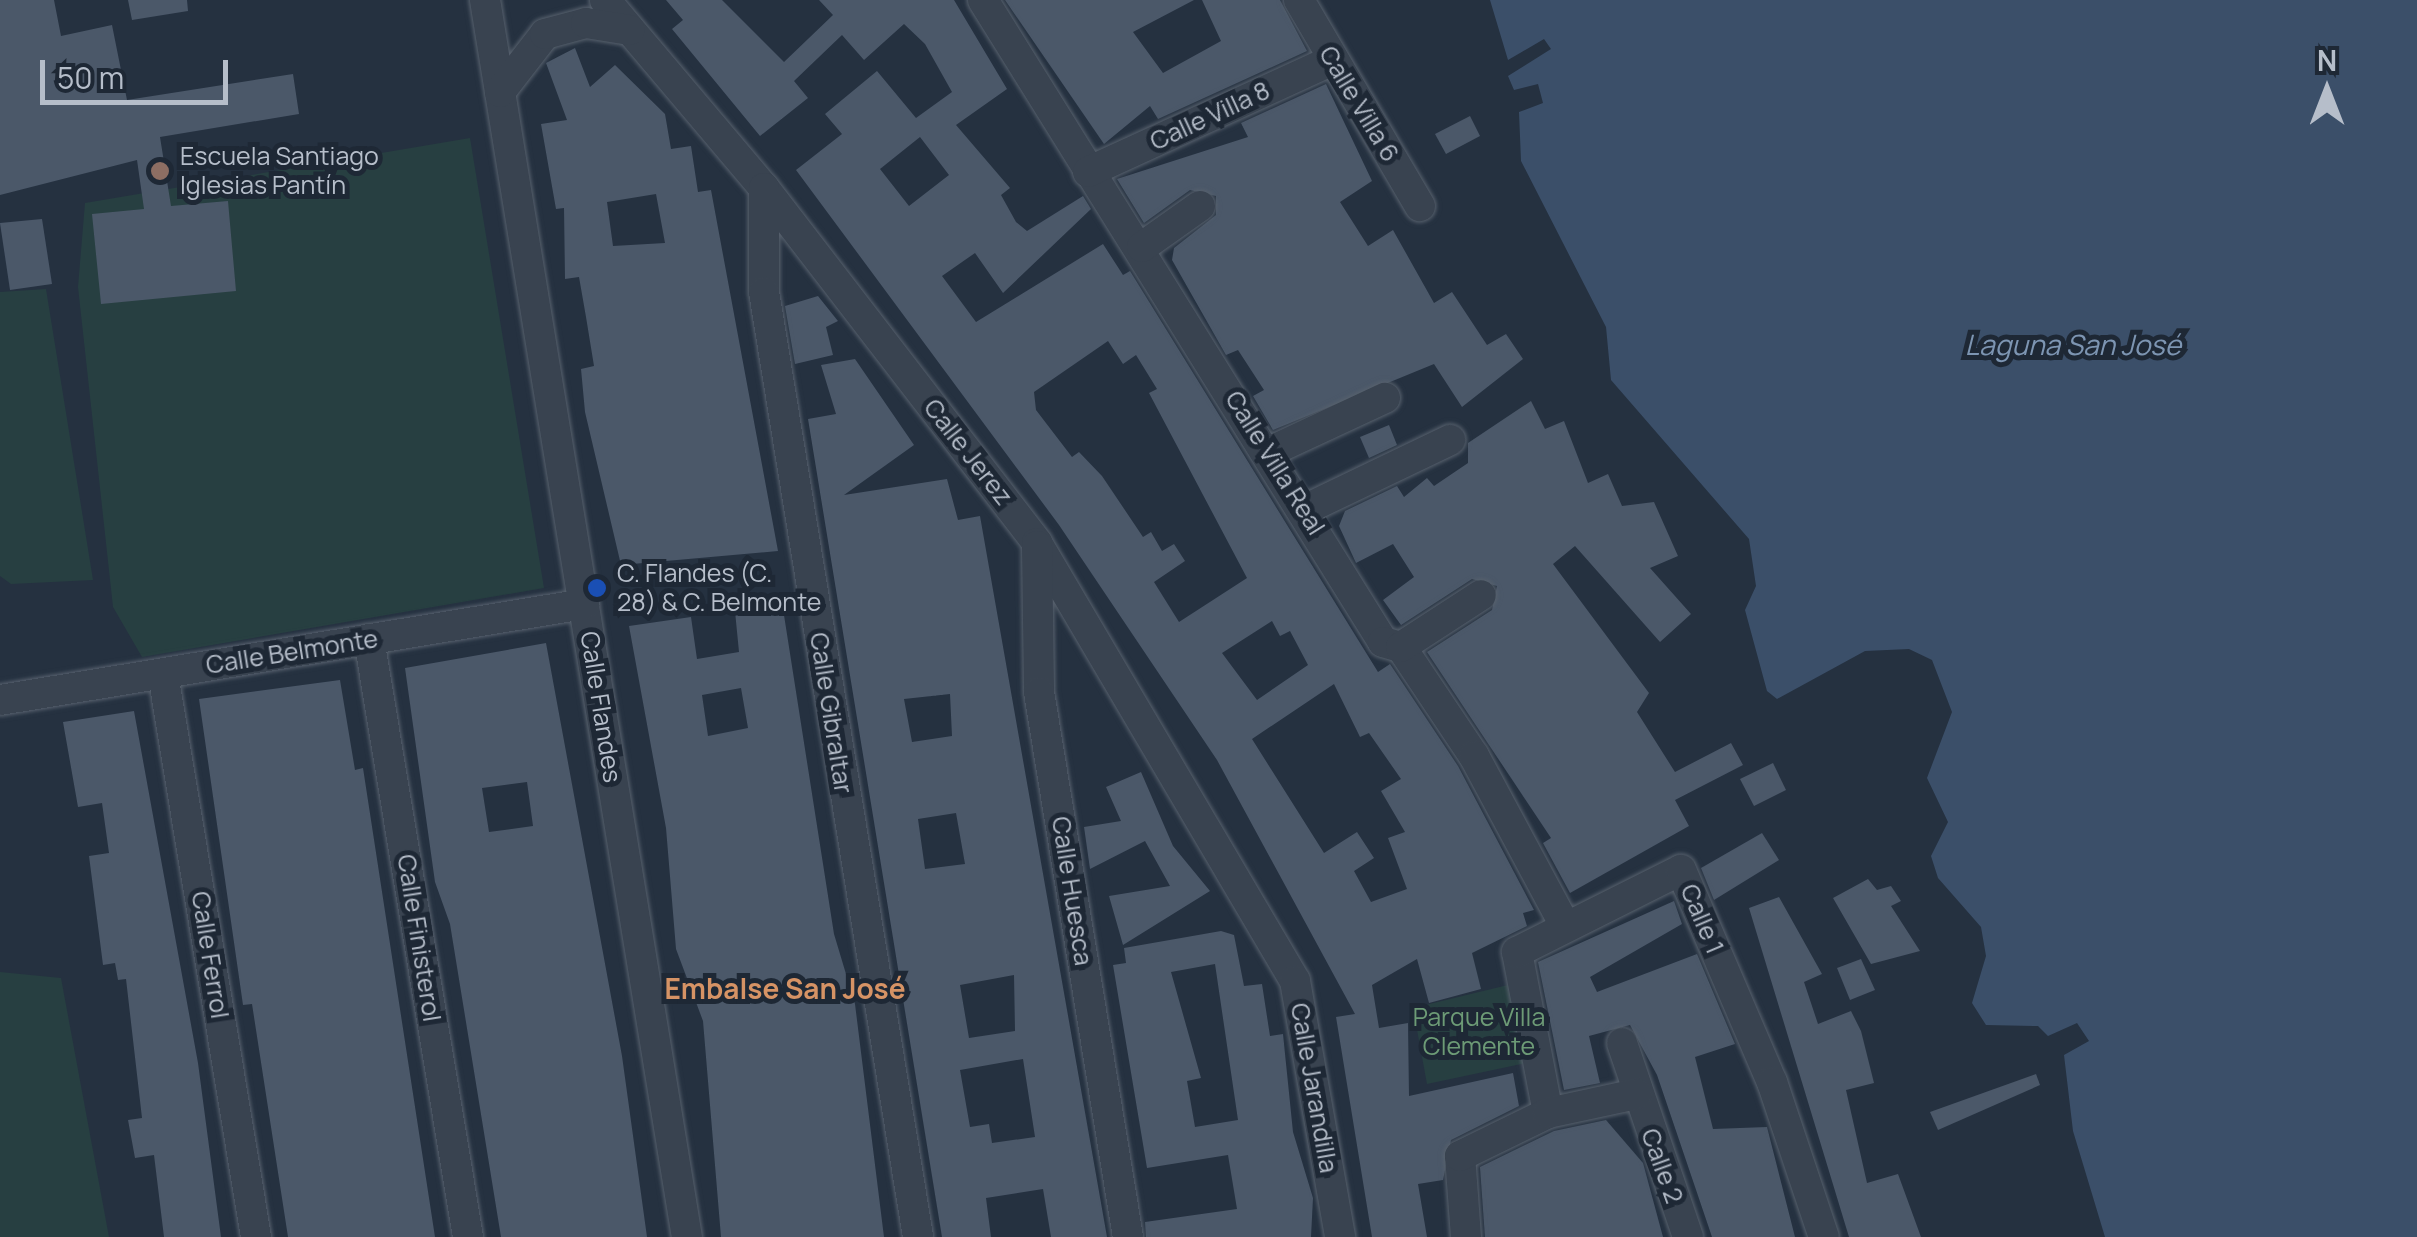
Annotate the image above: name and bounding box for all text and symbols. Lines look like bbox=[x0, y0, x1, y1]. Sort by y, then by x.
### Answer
scale bar bbox=[45, 40, 232, 102]
north arrow bbox=[2277, 40, 2377, 140]
street label: Calle Villa 6 bbox=[1313, 41, 1405, 167]
text: N bbox=[2317, 41, 2337, 79]
text: 50 m bbox=[57, 57, 124, 98]
street label: Calle Villa 8 bbox=[1145, 75, 1275, 157]
place label: Escuela Santiago Iglesias Pantín bbox=[180, 142, 379, 201]
marker: Escuela Santiago Iglesias Pantín bbox=[149, 160, 171, 182]
water label: Laguna San José bbox=[1965, 327, 2181, 361]
street label: Calle Villa Real bbox=[1219, 386, 1331, 540]
street label: Calle Jerez bbox=[917, 393, 1019, 511]
place label: C. Flandes (C. 28) & C. Belmonte bbox=[617, 559, 821, 618]
marker: C. Flandes (C. 28) & C. Belmonte bbox=[586, 577, 608, 599]
street label: Calle Belmonte bbox=[204, 624, 380, 680]
street label: Calle Flandes bbox=[574, 629, 628, 785]
street label: Calle Gibraltar bbox=[803, 630, 859, 796]
street label: Calle Huesca bbox=[1045, 814, 1099, 968]
street label: Calle Finisterol bbox=[391, 852, 447, 1024]
street label: Calle 1 bbox=[1674, 880, 1730, 958]
street label: Calle Ferrol bbox=[185, 889, 235, 1021]
district label: Embalse San José bbox=[664, 971, 906, 1005]
street label: Calle Jarandilla bbox=[1284, 1001, 1344, 1175]
park label: Parque Villa Clemente bbox=[1413, 1003, 1545, 1062]
street label: Calle 2 bbox=[1635, 1125, 1689, 1207]

